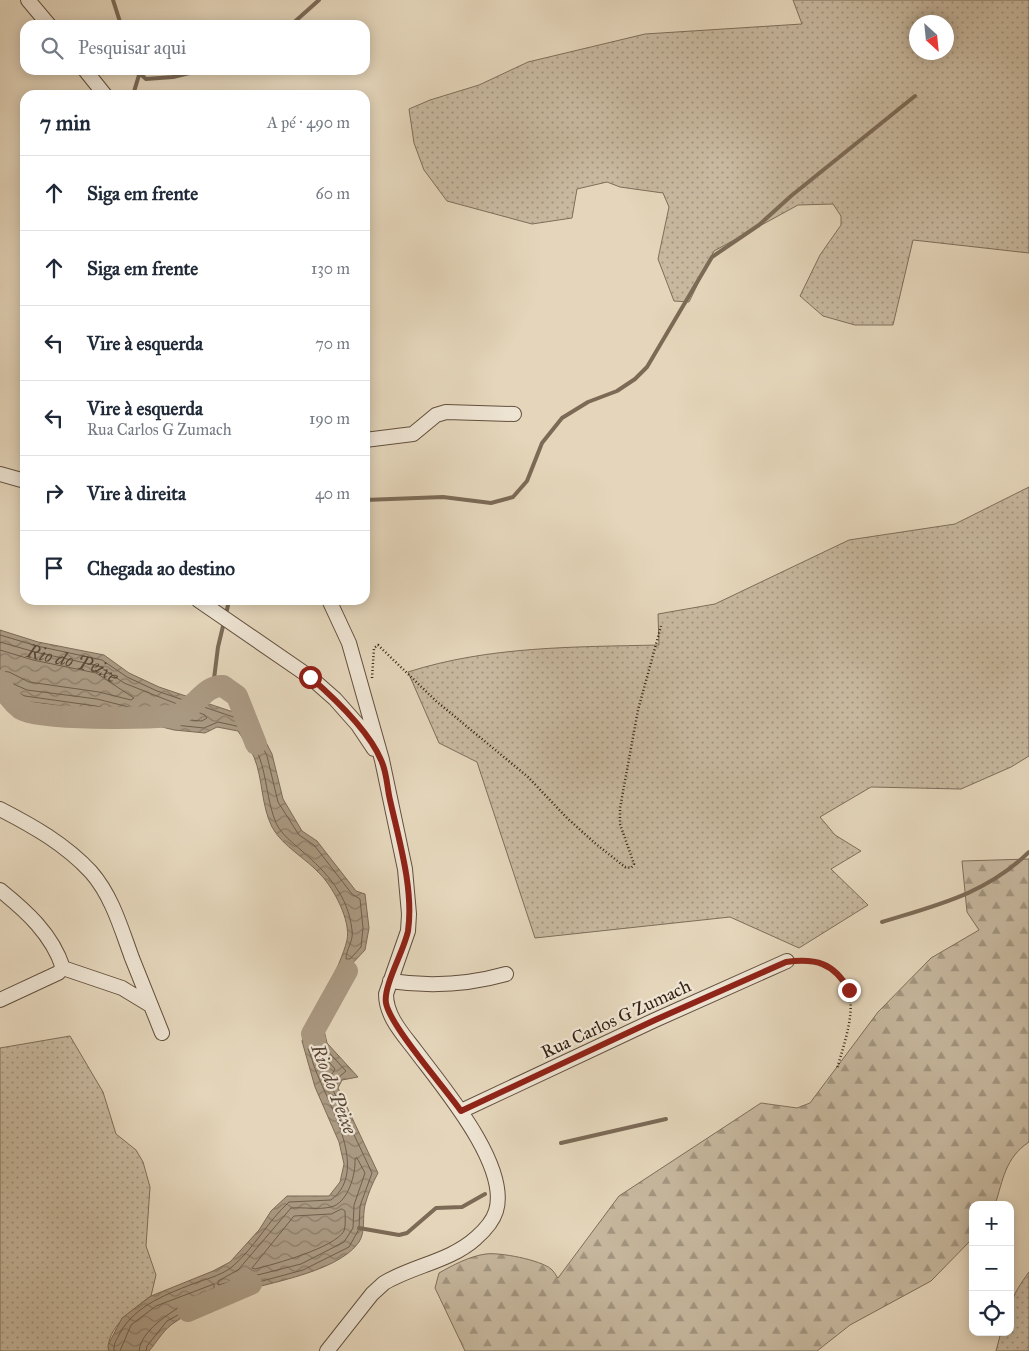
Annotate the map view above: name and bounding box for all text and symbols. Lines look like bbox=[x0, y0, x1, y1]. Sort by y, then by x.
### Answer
north arrow bbox=[909, 15, 954, 60]
search box bbox=[20, 20, 370, 75]
icon: search bbox=[38, 34, 66, 62]
text: Pesquisar aqui bbox=[78, 36, 186, 59]
text: 7 min bbox=[40, 110, 91, 136]
text: A pé · 490 m bbox=[267, 113, 350, 132]
icon: ahead bbox=[40, 179, 68, 207]
text: Siga em frente bbox=[87, 182, 198, 205]
text: 60 m bbox=[316, 184, 350, 203]
icon: ahead bbox=[40, 254, 68, 282]
text: Siga em frente bbox=[87, 257, 198, 280]
text: 130 m bbox=[311, 259, 350, 278]
icon: left bbox=[40, 329, 68, 357]
text: Vire à esquerda bbox=[87, 332, 203, 355]
text: 70 m bbox=[315, 334, 350, 353]
text: Vire à esquerda bbox=[87, 397, 203, 420]
icon: left bbox=[40, 404, 68, 432]
text: 190 m bbox=[309, 409, 350, 428]
text: Rua Carlos G Zumach bbox=[87, 420, 232, 439]
icon: right bbox=[40, 479, 68, 507]
text: Vire à direita bbox=[87, 482, 186, 505]
text: 40 m bbox=[315, 484, 350, 503]
icon: arrive bbox=[40, 554, 68, 582]
text: Chegada ao destino bbox=[87, 557, 235, 580]
water label: Rio do Peixe bbox=[23, 639, 124, 688]
route start bbox=[299, 666, 322, 689]
street label: Rua Carlos G Zumach bbox=[538, 975, 694, 1063]
route end bbox=[838, 979, 861, 1002]
water label: Rio do Peixe bbox=[306, 1040, 362, 1138]
map controls bbox=[969, 1201, 1014, 1336]
button: + bbox=[969, 1201, 1014, 1246]
button: − bbox=[969, 1246, 1014, 1291]
button: locate bbox=[969, 1291, 1014, 1336]

